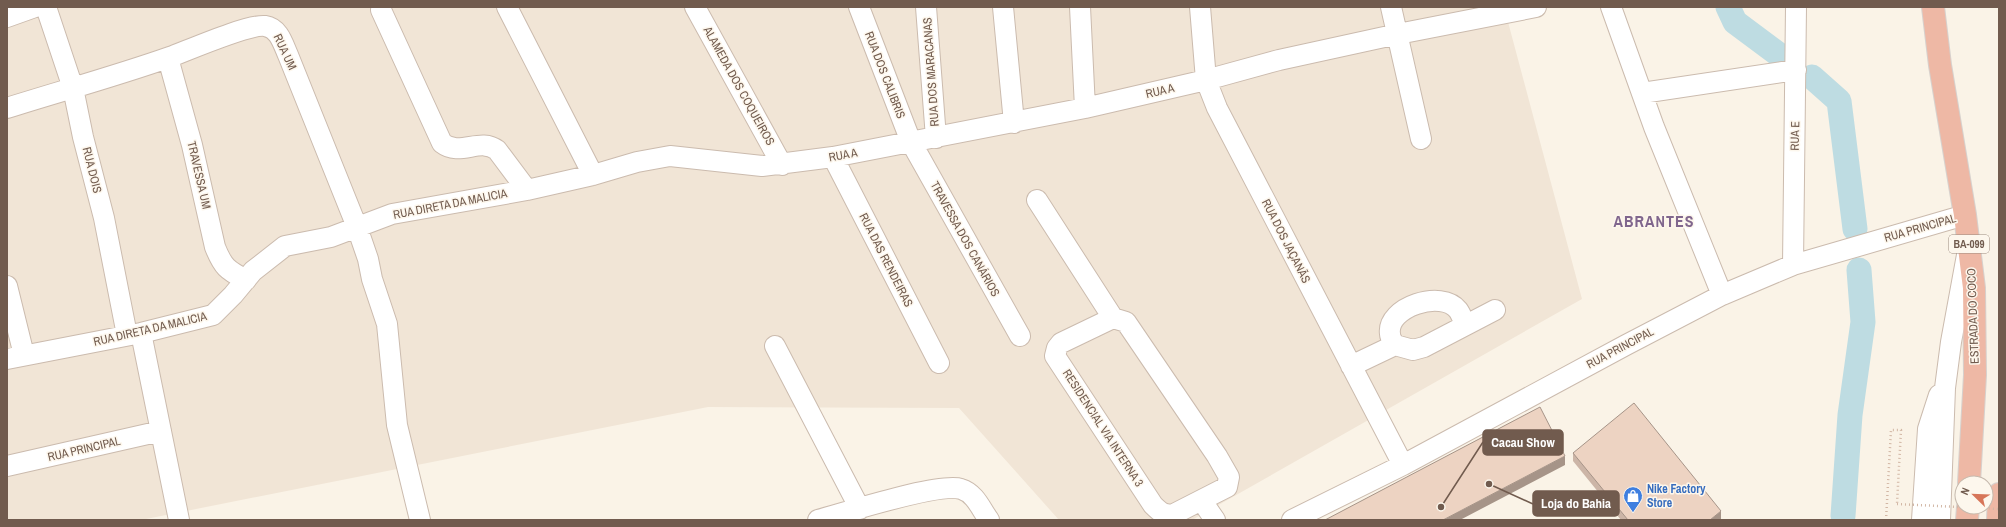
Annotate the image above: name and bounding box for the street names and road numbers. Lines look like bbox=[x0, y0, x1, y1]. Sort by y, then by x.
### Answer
street label: RUA DOS MARACANAS bbox=[919, 16, 943, 127]
street label: ALAMEDA DOS COQUEIROS bbox=[699, 23, 779, 149]
street label: RUA DOS CALIBRIS bbox=[861, 29, 909, 121]
street label: RUA UM bbox=[270, 31, 300, 73]
street label: RUA A bbox=[1144, 80, 1176, 102]
street label: RUA E bbox=[1787, 121, 1803, 151]
street label: TRAVESSA UM bbox=[183, 139, 215, 211]
street label: RUA DOIS bbox=[79, 145, 106, 195]
street label: RUA A bbox=[827, 145, 859, 165]
street label: TRAVESSA DOS CANÁRIOS bbox=[927, 179, 1004, 300]
street label: RUA DIRETA DA MALICIA bbox=[392, 185, 509, 223]
street label: RUA DOS JAÇANÃS bbox=[1258, 196, 1314, 286]
street label: RUA DAS RENDEIRAS bbox=[855, 210, 917, 310]
street label: RUA PRINCIPAL bbox=[1882, 210, 1958, 246]
road number: BA-099 bbox=[1949, 235, 1989, 253]
street label: ESTRADA DO COCO bbox=[1963, 268, 1983, 364]
street label: RUA DIRETA DA MALICIA bbox=[92, 308, 209, 350]
street label: RUA PRINCIPAL bbox=[1583, 323, 1657, 372]
street label: RESIDENCIAL VIA INTERNA 3 bbox=[1059, 366, 1147, 490]
street label: RUA PRINCIPAL bbox=[46, 433, 122, 465]

